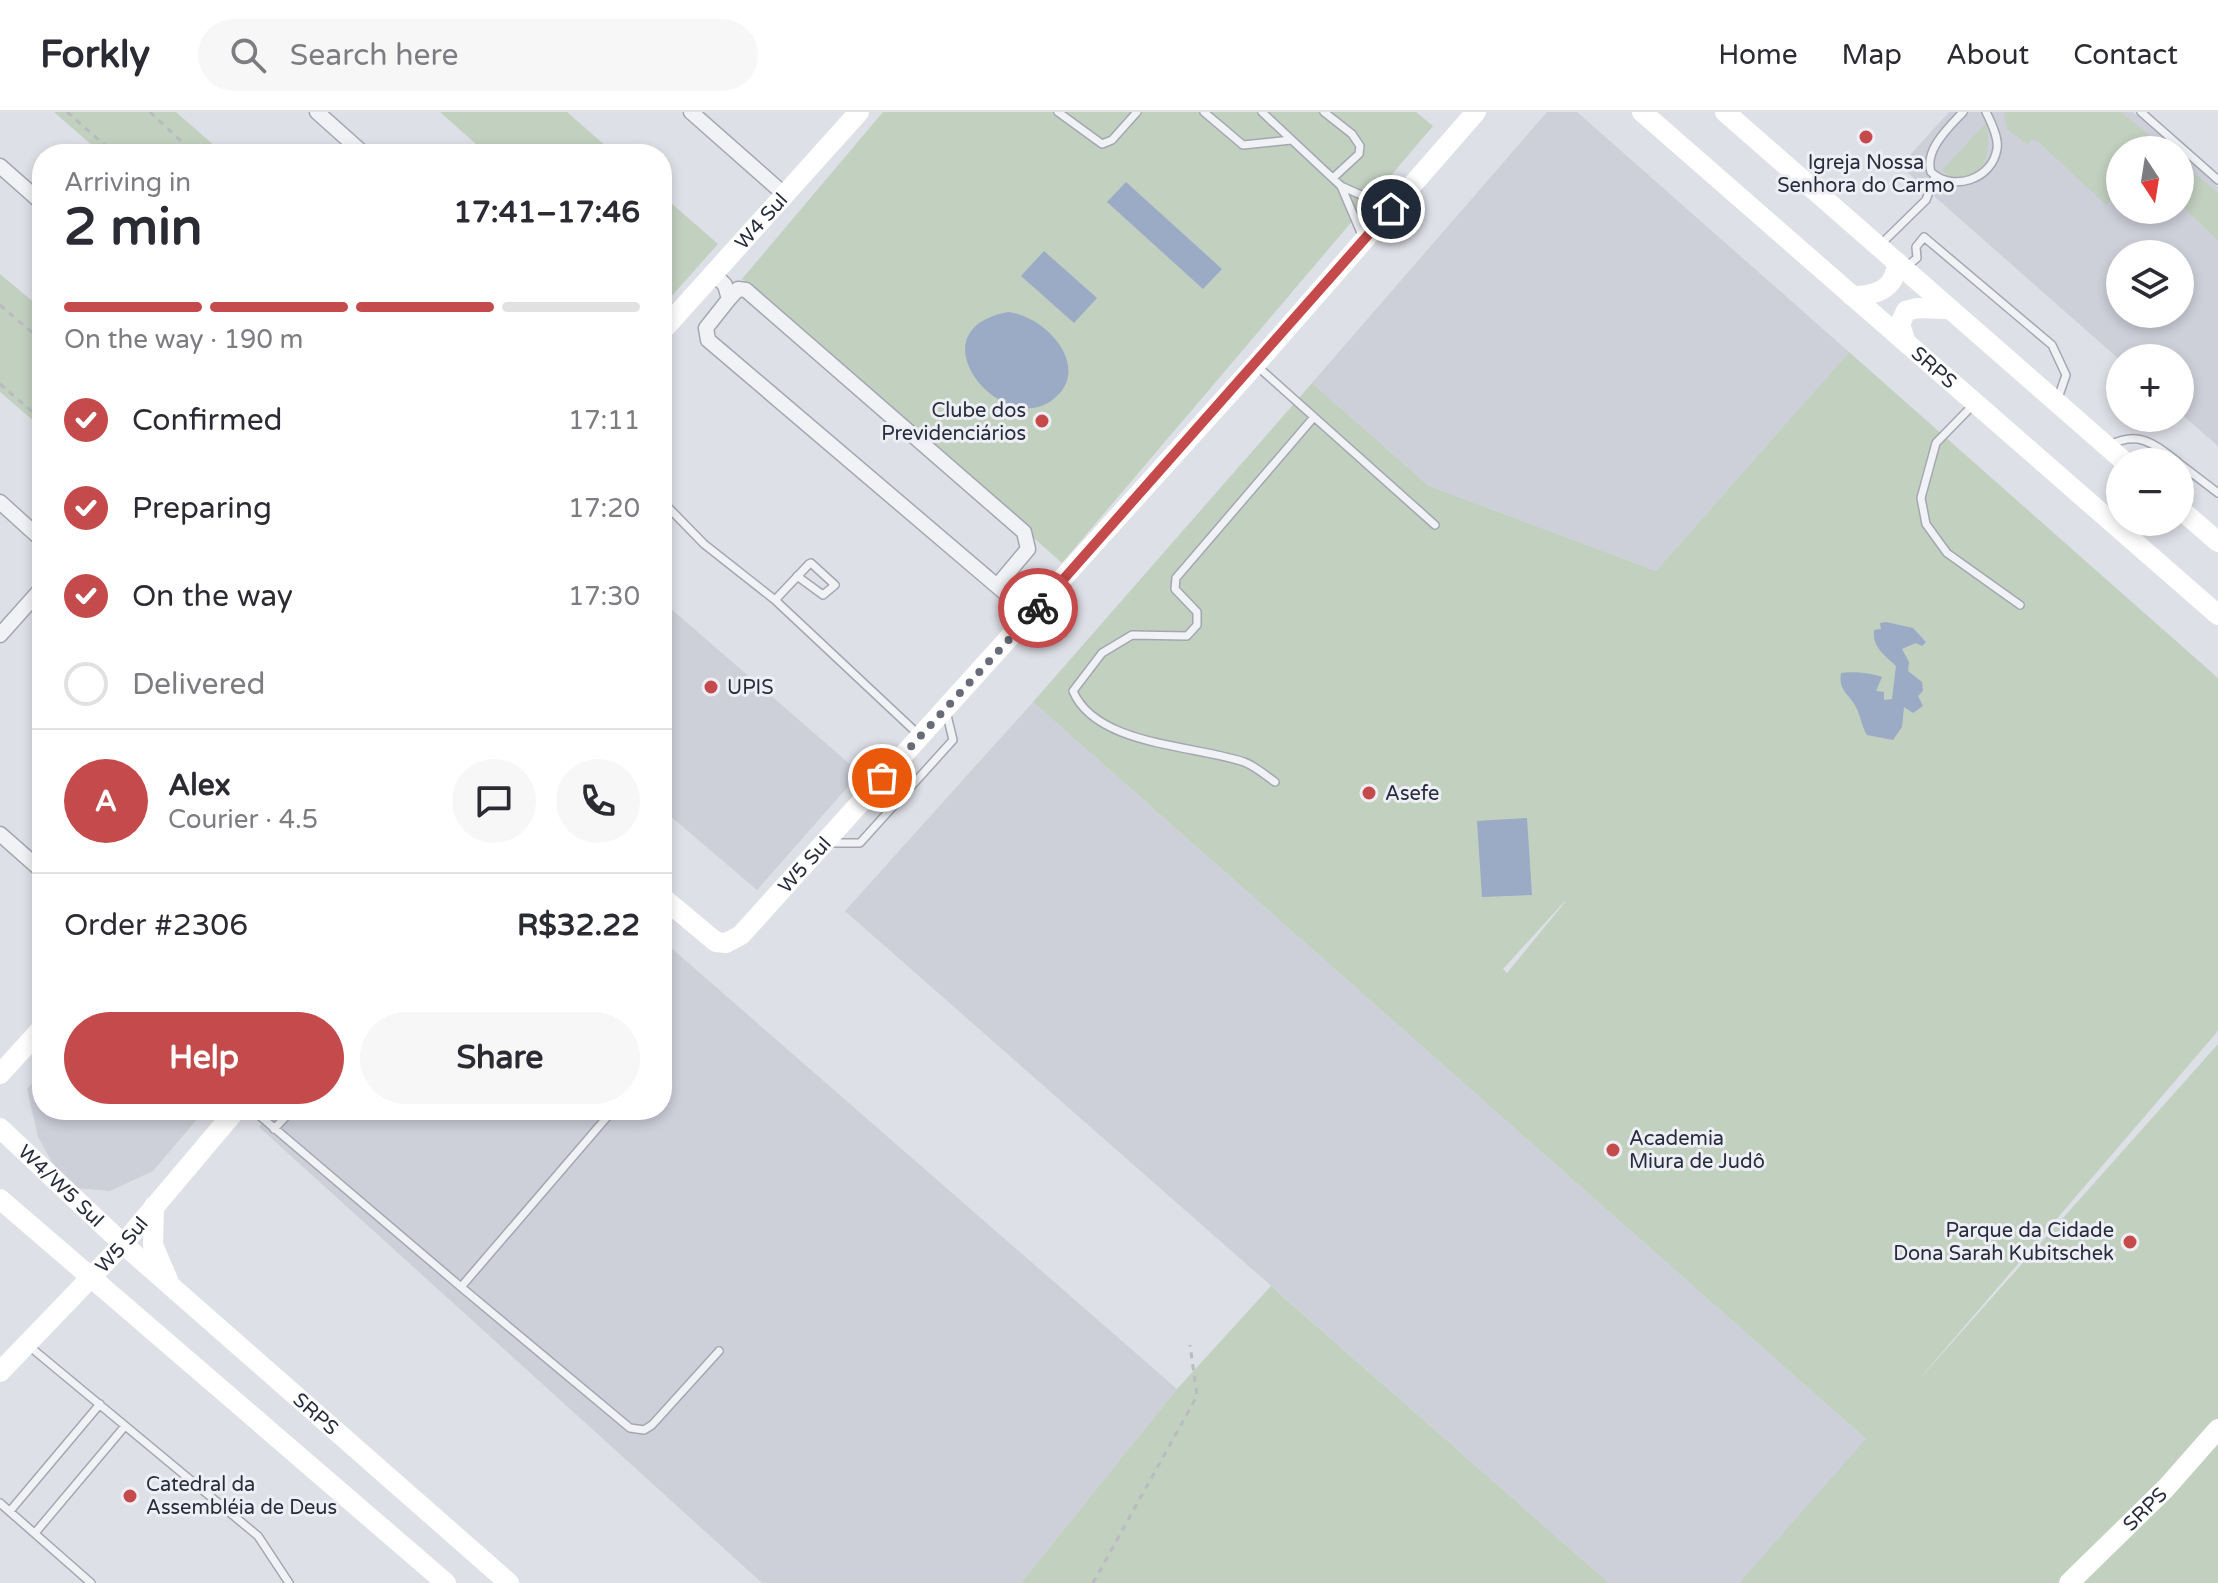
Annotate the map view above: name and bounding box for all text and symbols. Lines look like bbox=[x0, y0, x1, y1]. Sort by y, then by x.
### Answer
search box bbox=[198, 19, 758, 91]
text: Forkly bbox=[40, 32, 150, 78]
icon: search bbox=[226, 33, 270, 77]
text: Search here bbox=[290, 37, 459, 74]
text: Home bbox=[1718, 38, 1798, 72]
text: Map bbox=[1842, 38, 1902, 72]
text: About bbox=[1946, 38, 2029, 72]
text: Contact bbox=[2073, 38, 2178, 72]
marker: Igreja Nossa Senhora do Carmo bbox=[1857, 128, 1875, 146]
north arrow bbox=[2106, 136, 2194, 224]
map controls bbox=[2106, 136, 2194, 536]
place label: Igreja Nossa Senhora do Carmo bbox=[1777, 151, 1955, 198]
text: Arriving in bbox=[64, 167, 191, 198]
pin bbox=[1357, 175, 1425, 243]
icon: home bbox=[1369, 187, 1413, 231]
street label: W4 Sul bbox=[730, 189, 793, 255]
text: 17:41–17:46 bbox=[453, 194, 640, 231]
text: 2 min bbox=[64, 196, 203, 259]
button: layers bbox=[2106, 240, 2194, 328]
text: On the way · 190 m bbox=[64, 324, 303, 355]
street label: SRPS bbox=[1906, 342, 1961, 394]
button: + bbox=[2106, 344, 2194, 432]
icon: check bbox=[64, 398, 108, 442]
place label: Clube dos Previdenciários bbox=[881, 399, 1026, 446]
text: Confirmed bbox=[132, 402, 283, 439]
text: 17:11 bbox=[568, 405, 640, 436]
marker: Clube dos Previdenciários bbox=[1033, 412, 1051, 430]
button: − bbox=[2106, 448, 2194, 536]
icon: check bbox=[64, 486, 108, 530]
text: Preparing bbox=[132, 490, 272, 527]
text: 17:20 bbox=[568, 493, 640, 524]
courier bbox=[998, 568, 1078, 648]
icon: check bbox=[64, 574, 108, 618]
text: On the way bbox=[132, 578, 293, 615]
text: 17:30 bbox=[568, 581, 640, 612]
icon: bike bbox=[1016, 586, 1060, 630]
text: Delivered bbox=[132, 666, 266, 703]
place label: UPIS bbox=[727, 676, 774, 700]
marker: UPIS bbox=[702, 678, 720, 696]
pin bbox=[848, 744, 916, 812]
icon: bag bbox=[860, 756, 904, 800]
button: chat bbox=[452, 759, 536, 843]
button: phone bbox=[556, 759, 640, 843]
text: Alex bbox=[168, 767, 231, 804]
place label: Asefe bbox=[1385, 782, 1439, 806]
text: A bbox=[95, 783, 117, 820]
marker: Asefe bbox=[1360, 784, 1378, 802]
text: Courier · 4.5 bbox=[168, 804, 318, 835]
street label: W5 Sul bbox=[774, 832, 837, 898]
text: Order #2306 bbox=[64, 907, 248, 944]
text: R$32.22 bbox=[517, 907, 640, 944]
button: Help bbox=[64, 1012, 344, 1104]
button: Share bbox=[360, 1012, 640, 1104]
place label: Academia Miura de Judô bbox=[1629, 1127, 1765, 1174]
street label: W4/W5 Sul bbox=[13, 1140, 108, 1232]
marker: Academia Miura de Judô bbox=[1604, 1141, 1622, 1159]
street label: W5 Sul bbox=[91, 1212, 154, 1278]
place label: Parque da Cidade Dona Sarah Kubitschek bbox=[1893, 1219, 2114, 1266]
marker: Parque da Cidade Dona Sarah Kubitschek bbox=[2121, 1233, 2139, 1251]
street label: SRPS bbox=[288, 1388, 343, 1441]
place label: Catedral da Assembléia de Deus bbox=[146, 1473, 337, 1520]
street label: SRPS bbox=[2118, 1483, 2173, 1536]
marker: Catedral da Assembléia de Deus bbox=[121, 1487, 139, 1505]

